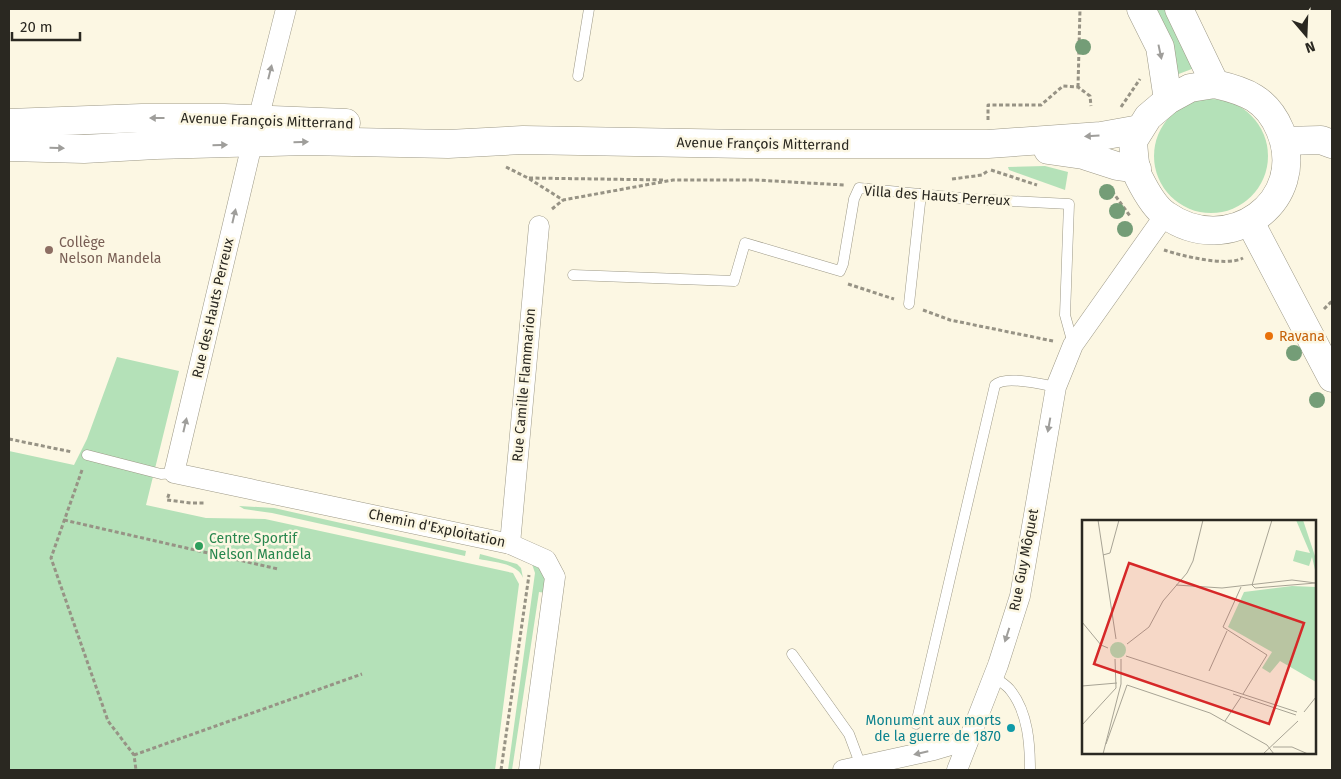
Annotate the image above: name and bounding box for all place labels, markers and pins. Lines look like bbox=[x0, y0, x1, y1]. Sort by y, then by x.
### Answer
place label: Collège Nelson Mandela bbox=[59, 234, 161, 267]
marker: Collège Nelson Mandela bbox=[43, 244, 55, 256]
place label: Ravana bbox=[1279, 328, 1325, 345]
marker: Ravana bbox=[1263, 330, 1275, 342]
place label: Centre Sportif Nelson Mandela bbox=[209, 530, 311, 563]
marker: Centre Sportif Nelson Mandela bbox=[193, 540, 205, 552]
place label: Monument aux morts de la guerre de 1870 bbox=[866, 712, 1001, 745]
marker: Monument aux morts de la guerre de 1870 bbox=[1005, 722, 1017, 734]

